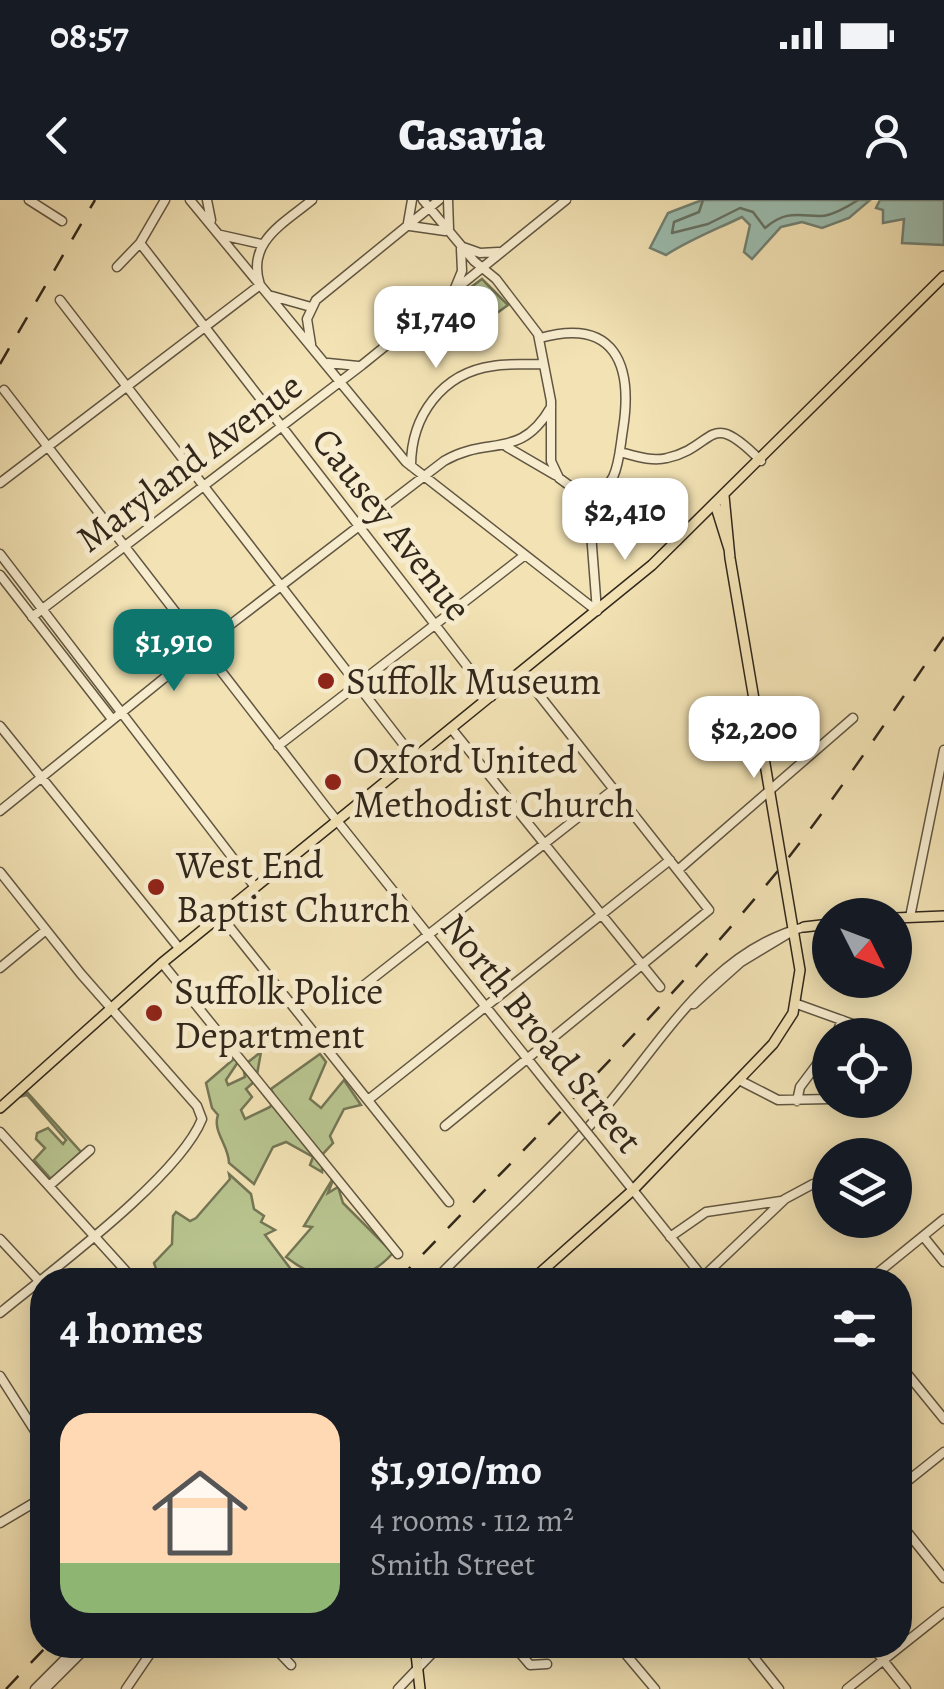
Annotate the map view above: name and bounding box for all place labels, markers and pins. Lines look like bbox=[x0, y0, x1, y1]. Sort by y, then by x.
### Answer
pin: $1,740 bbox=[355, 286, 517, 371]
pin: $2,410 bbox=[544, 478, 706, 563]
pin: $1,910 bbox=[93, 609, 255, 694]
place label: Suffolk Museum bbox=[346, 655, 601, 707]
marker: Suffolk Museum bbox=[315, 670, 337, 692]
pin: $2,200 bbox=[673, 696, 835, 781]
place label: Oxford United Methodist Church bbox=[353, 734, 635, 830]
marker: Oxford United Methodist Church bbox=[322, 771, 344, 793]
place label: West End Baptist Church bbox=[175, 839, 410, 935]
marker: West End Baptist Church bbox=[145, 876, 167, 898]
place label: Suffolk Police Department bbox=[174, 965, 383, 1061]
marker: Suffolk Police Department bbox=[143, 1002, 165, 1024]

